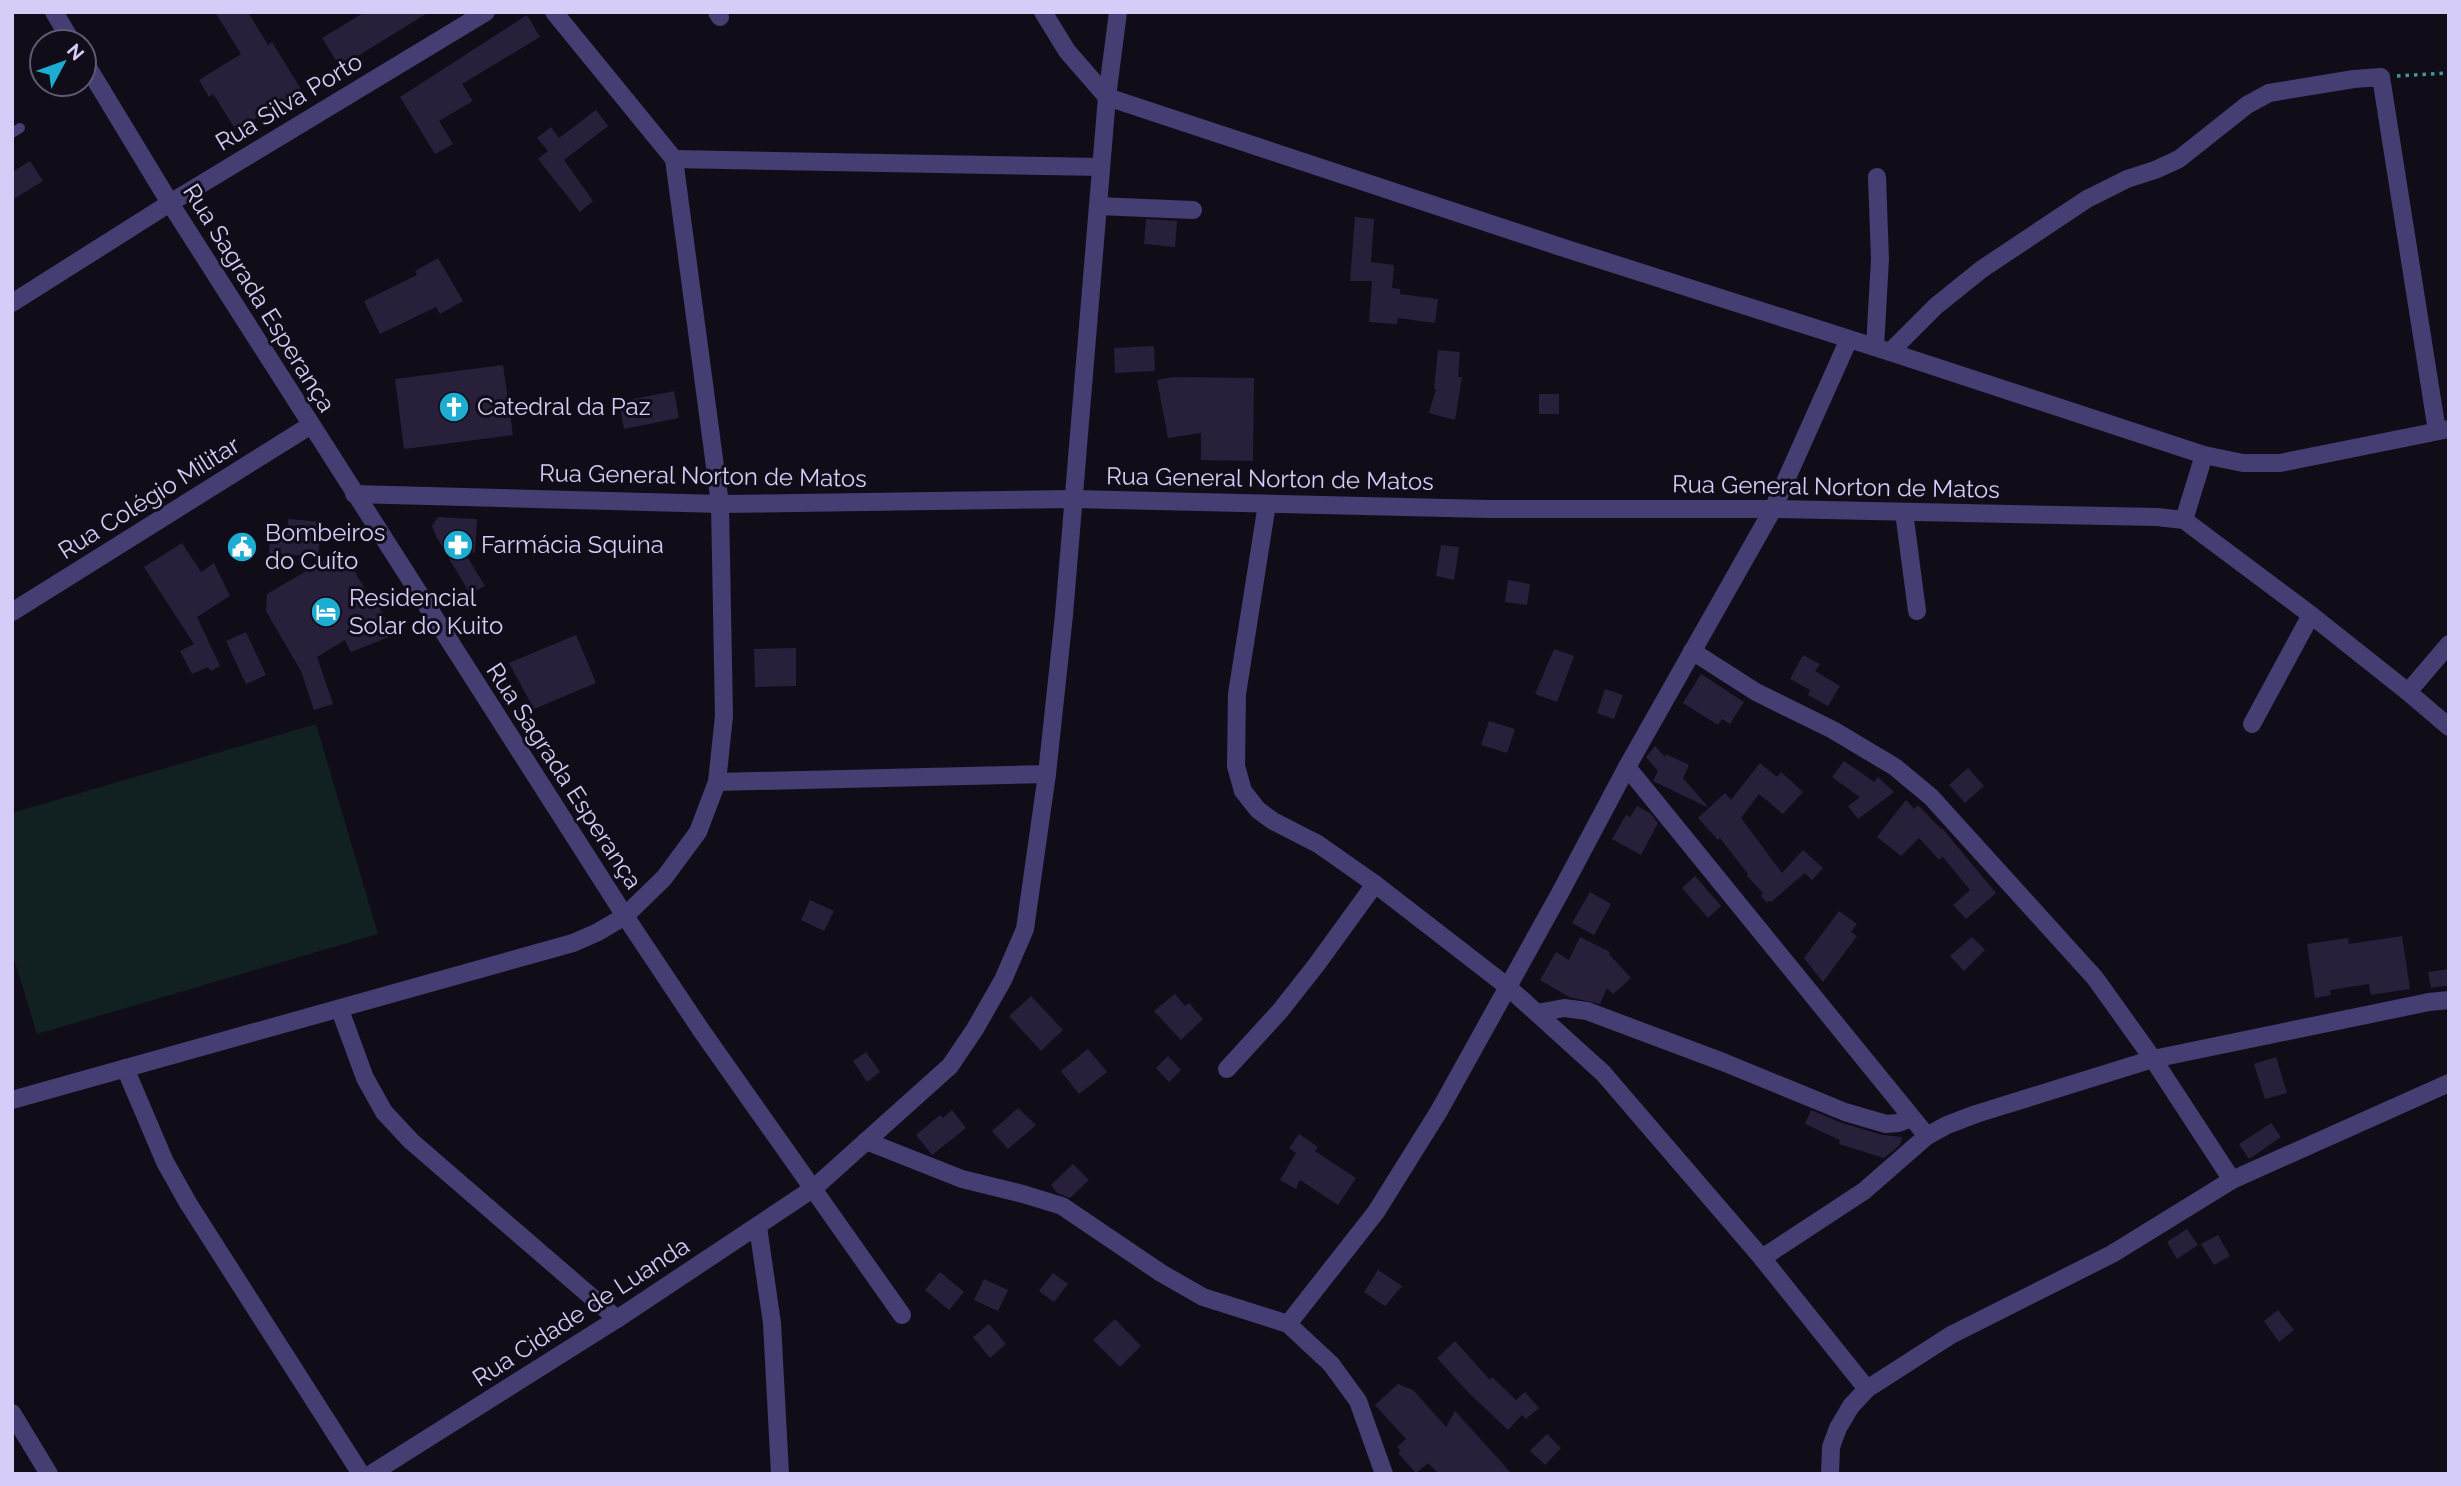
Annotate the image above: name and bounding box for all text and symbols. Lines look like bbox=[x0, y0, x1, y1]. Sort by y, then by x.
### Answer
north arrow bbox=[28, 28, 98, 98]
text: N bbox=[63, 39, 89, 65]
street label: Rua Silva Porto bbox=[210, 46, 367, 157]
street label: Rua Sagrada Esperança bbox=[177, 178, 342, 417]
church icon: Catedral da Paz bbox=[437, 390, 471, 424]
place label: Catedral da Paz bbox=[477, 392, 650, 421]
street label: Rua Colégio Militar bbox=[53, 430, 245, 565]
street label: Rua General Norton de Matos bbox=[539, 458, 867, 493]
street label: Rua General Norton de Matos bbox=[1106, 461, 1434, 496]
street label: Rua General Norton de Matos bbox=[1672, 469, 2000, 504]
place label: Bombeiros do Cuíto bbox=[265, 518, 385, 575]
pharmacy icon: Farmácia Squina bbox=[441, 528, 475, 562]
public building icon: Bombeiros do Cuíto bbox=[225, 530, 259, 564]
place label: Farmácia Squina bbox=[481, 530, 664, 559]
place label: Residencial Solar do Kuito bbox=[349, 583, 503, 640]
hotel icon: Residencial Solar do Kuito bbox=[309, 595, 343, 629]
street label: Rua Sagrada Esperança bbox=[480, 657, 648, 894]
street label: Rua Cidade de Luanda bbox=[467, 1231, 694, 1392]

